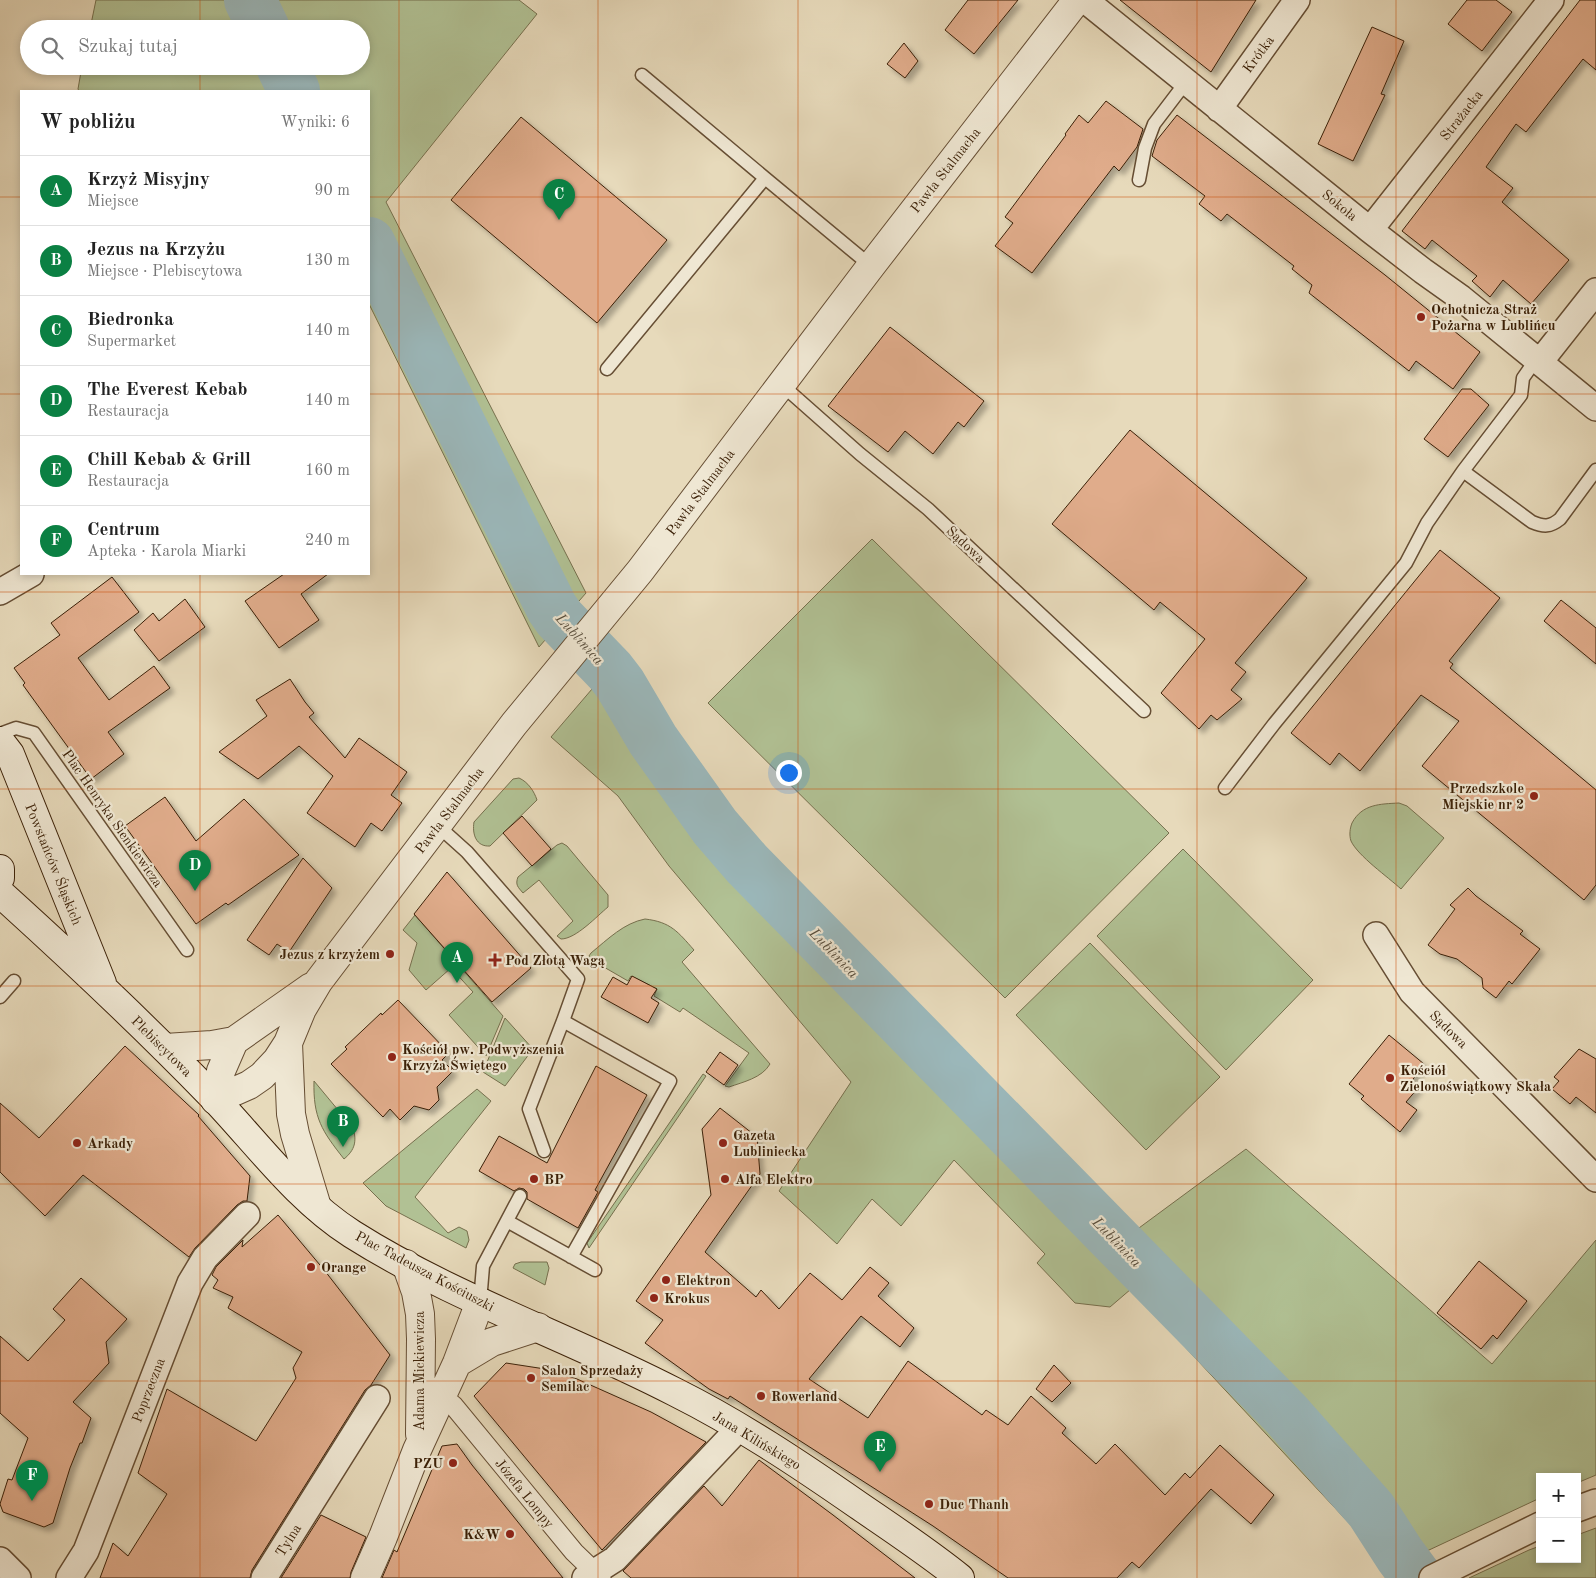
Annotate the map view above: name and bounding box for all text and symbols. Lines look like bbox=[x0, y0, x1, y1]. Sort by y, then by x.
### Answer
search box bbox=[20, 20, 370, 75]
street label: Krótka bbox=[1241, 33, 1277, 76]
icon: search bbox=[38, 34, 66, 62]
text: Szukaj tutaj bbox=[78, 38, 178, 57]
street label: Strażacka bbox=[1438, 88, 1486, 143]
text: W pobliżu bbox=[40, 112, 135, 133]
text: Wyniki: 6 bbox=[281, 115, 350, 131]
street label: Pawła Stalmacha bbox=[908, 125, 983, 216]
text: Krzyż Misyjny bbox=[87, 171, 210, 190]
pin: C bbox=[543, 179, 575, 220]
text: A bbox=[50, 183, 62, 199]
text: 90 m bbox=[314, 183, 350, 199]
street label: Sokoła bbox=[1319, 188, 1360, 224]
text: Miejsce bbox=[87, 194, 139, 210]
text: Jezus na Krzyżu bbox=[87, 241, 225, 260]
text: B bbox=[50, 253, 62, 269]
text: 130 m bbox=[305, 253, 350, 269]
text: Miejsce · Plebiscytowa bbox=[87, 264, 243, 280]
place label: Ochotnicza Straż Pożarna w Lublińcu bbox=[1431, 303, 1556, 333]
text: Biedronka bbox=[87, 311, 174, 330]
marker: Ochotnicza Straż Pożarna w Lublińcu bbox=[1415, 311, 1427, 323]
text: C bbox=[51, 323, 61, 339]
text: 140 m bbox=[305, 323, 350, 339]
text: Supermarket bbox=[87, 334, 176, 350]
text: The Everest Kebab bbox=[87, 381, 248, 400]
text: D bbox=[50, 393, 62, 409]
text: 140 m bbox=[305, 393, 350, 409]
text: Restauracja bbox=[87, 404, 169, 420]
street label: Pawła Stalmacha bbox=[664, 447, 738, 538]
text: Chill Kebab & Grill bbox=[87, 451, 251, 470]
text: E bbox=[50, 463, 62, 479]
text: 160 m bbox=[305, 463, 350, 479]
text: Restauracja bbox=[87, 474, 169, 490]
text: Centrum bbox=[87, 521, 160, 540]
street label: Sądowa bbox=[943, 524, 987, 566]
text: F bbox=[51, 533, 61, 549]
text: 240 m bbox=[305, 533, 350, 549]
text: Apteka · Karola Miarki bbox=[87, 544, 246, 560]
water label: Lublinica bbox=[551, 611, 606, 669]
street label: Plac Henryka Sienkiewicza bbox=[59, 747, 165, 890]
your location bbox=[776, 760, 802, 786]
street label: Pawła Stalmacha bbox=[413, 765, 487, 856]
place label: Przedszkole Miejskie nr 2 bbox=[1442, 782, 1524, 812]
marker: Przedszkole Miejskie nr 2 bbox=[1528, 790, 1540, 802]
street label: Powstańców Śląskich bbox=[22, 800, 88, 927]
pin: D bbox=[179, 850, 211, 891]
water label: Lublinica bbox=[805, 925, 860, 982]
pin: A bbox=[441, 942, 473, 983]
place label: Jezus z krzyżem bbox=[279, 948, 380, 962]
marker: Jezus z krzyżem bbox=[384, 948, 396, 960]
marker: Pod Złotą Wagą bbox=[489, 954, 501, 966]
place label: Pod Złotą Wagą bbox=[505, 954, 605, 968]
street label: Sądowa bbox=[1427, 1008, 1470, 1051]
street label: Plebiscytowa bbox=[128, 1014, 194, 1080]
place label: Kościół pw. Podwyższenia Krzyża Świętego bbox=[402, 1043, 564, 1073]
marker: Kościół pw. Podwyższenia Krzyża Świętego bbox=[386, 1051, 398, 1063]
place label: Kościół Zielonoświątkowy Skała bbox=[1400, 1064, 1551, 1094]
marker: Kościół Zielonoświątkowy Skała bbox=[1384, 1072, 1396, 1084]
pin: B bbox=[327, 1106, 359, 1147]
place label: Gazeta Lubliniecka bbox=[733, 1129, 806, 1159]
marker: Arkady bbox=[71, 1137, 83, 1149]
place label: Arkady bbox=[87, 1137, 133, 1151]
marker: Gazeta Lubliniecka bbox=[717, 1137, 729, 1149]
marker: BP bbox=[528, 1173, 540, 1185]
place label: BP bbox=[544, 1173, 564, 1187]
marker: Alfa Elektro bbox=[719, 1173, 731, 1185]
place label: Alfa Elektro bbox=[735, 1173, 812, 1187]
water label: Lublinica bbox=[1088, 1214, 1143, 1271]
street label: Plac Tadeusza Kościuszki bbox=[353, 1229, 496, 1315]
marker: Orange bbox=[305, 1261, 317, 1273]
place label: Orange bbox=[321, 1261, 366, 1275]
marker: Elektron bbox=[660, 1274, 672, 1286]
place label: Elektron bbox=[676, 1274, 731, 1288]
marker: Krokus bbox=[648, 1292, 660, 1304]
place label: Krokus bbox=[664, 1292, 709, 1306]
street label: Adama Mickiewicza bbox=[413, 1311, 427, 1431]
street label: Poprzeczna bbox=[130, 1356, 168, 1425]
place label: Salon Sprzedaży Semilac bbox=[541, 1364, 644, 1394]
marker: Salon Sprzedaży Semilac bbox=[525, 1372, 537, 1384]
marker: Rowerland bbox=[755, 1390, 767, 1402]
place label: Rowerland bbox=[771, 1390, 838, 1404]
street label: Jana Kilińskiego bbox=[710, 1409, 803, 1473]
pin: E bbox=[864, 1431, 896, 1472]
street label: Józefa Lompy bbox=[492, 1456, 557, 1531]
place label: PZU bbox=[413, 1457, 443, 1471]
marker: PZU bbox=[447, 1457, 459, 1469]
pin: F bbox=[16, 1460, 48, 1501]
map controls bbox=[1536, 1473, 1581, 1563]
button: + bbox=[1536, 1473, 1581, 1518]
marker: Duc Thanh bbox=[923, 1498, 935, 1510]
place label: Duc Thanh bbox=[939, 1498, 1009, 1512]
button: − bbox=[1536, 1518, 1581, 1563]
street label: Tylna bbox=[273, 1522, 304, 1559]
place label: K&W bbox=[463, 1528, 500, 1542]
marker: K&W bbox=[504, 1528, 516, 1540]

